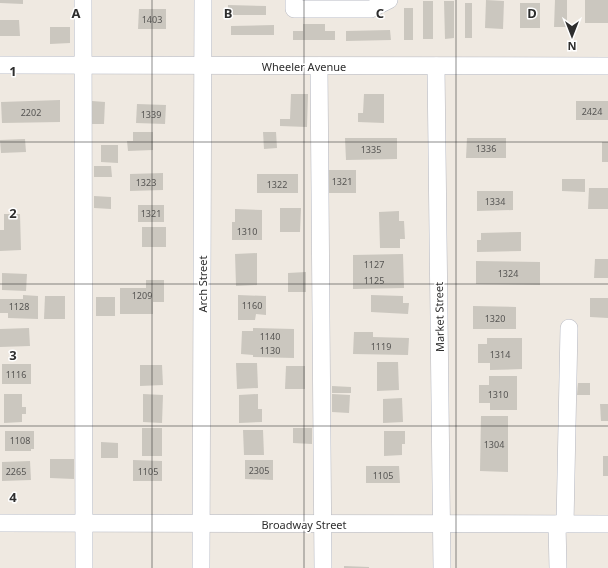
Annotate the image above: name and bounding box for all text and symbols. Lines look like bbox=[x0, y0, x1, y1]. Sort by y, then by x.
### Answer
text: A bbox=[72, 4, 81, 22]
text: B bbox=[224, 4, 232, 22]
text: C bbox=[376, 4, 384, 22]
text: D bbox=[527, 4, 537, 22]
house number: 1403 bbox=[142, 13, 162, 26]
north arrow bbox=[552, 16, 592, 56]
text: N bbox=[568, 39, 576, 54]
street label: Wheeler Avenue bbox=[262, 59, 346, 74]
text: 1 bbox=[9, 62, 17, 80]
house number: 2424 bbox=[582, 105, 602, 118]
house number: 2202 bbox=[21, 106, 41, 119]
house number: 1339 bbox=[141, 108, 161, 121]
house number: 1336 bbox=[476, 142, 496, 155]
house number: 1335 bbox=[361, 143, 381, 156]
house number: 1321 bbox=[332, 175, 352, 188]
house number: 1323 bbox=[136, 176, 156, 189]
house number: 1322 bbox=[267, 178, 287, 191]
house number: 1334 bbox=[485, 195, 505, 208]
text: 2 bbox=[9, 204, 17, 222]
house number: 1321 bbox=[141, 207, 161, 220]
house number: 1310 bbox=[237, 225, 257, 238]
street label: Arch Street bbox=[195, 255, 210, 313]
house number: 1127 bbox=[364, 258, 384, 271]
house number: 1324 bbox=[498, 267, 518, 280]
house number: 1125 bbox=[364, 274, 384, 287]
street label: Market Street bbox=[431, 282, 447, 352]
house number: 1209 bbox=[132, 289, 152, 302]
house number: 1160 bbox=[242, 299, 262, 312]
house number: 1128 bbox=[9, 300, 29, 313]
house number: 1320 bbox=[485, 312, 505, 325]
house number: 1140 bbox=[260, 330, 280, 343]
house number: 1119 bbox=[371, 340, 391, 353]
house number: 1130 bbox=[260, 344, 280, 357]
text: 3 bbox=[9, 346, 17, 364]
house number: 1314 bbox=[490, 348, 510, 361]
house number: 1116 bbox=[6, 368, 26, 381]
house number: 1310 bbox=[488, 388, 508, 401]
house number: 1108 bbox=[10, 434, 30, 447]
house number: 1304 bbox=[484, 438, 504, 451]
house number: 2305 bbox=[249, 464, 269, 477]
house number: 2265 bbox=[6, 465, 26, 478]
house number: 1105 bbox=[138, 465, 158, 478]
house number: 1105 bbox=[373, 469, 393, 482]
text: 4 bbox=[9, 488, 17, 506]
street label: Broadway Street bbox=[261, 517, 347, 532]

